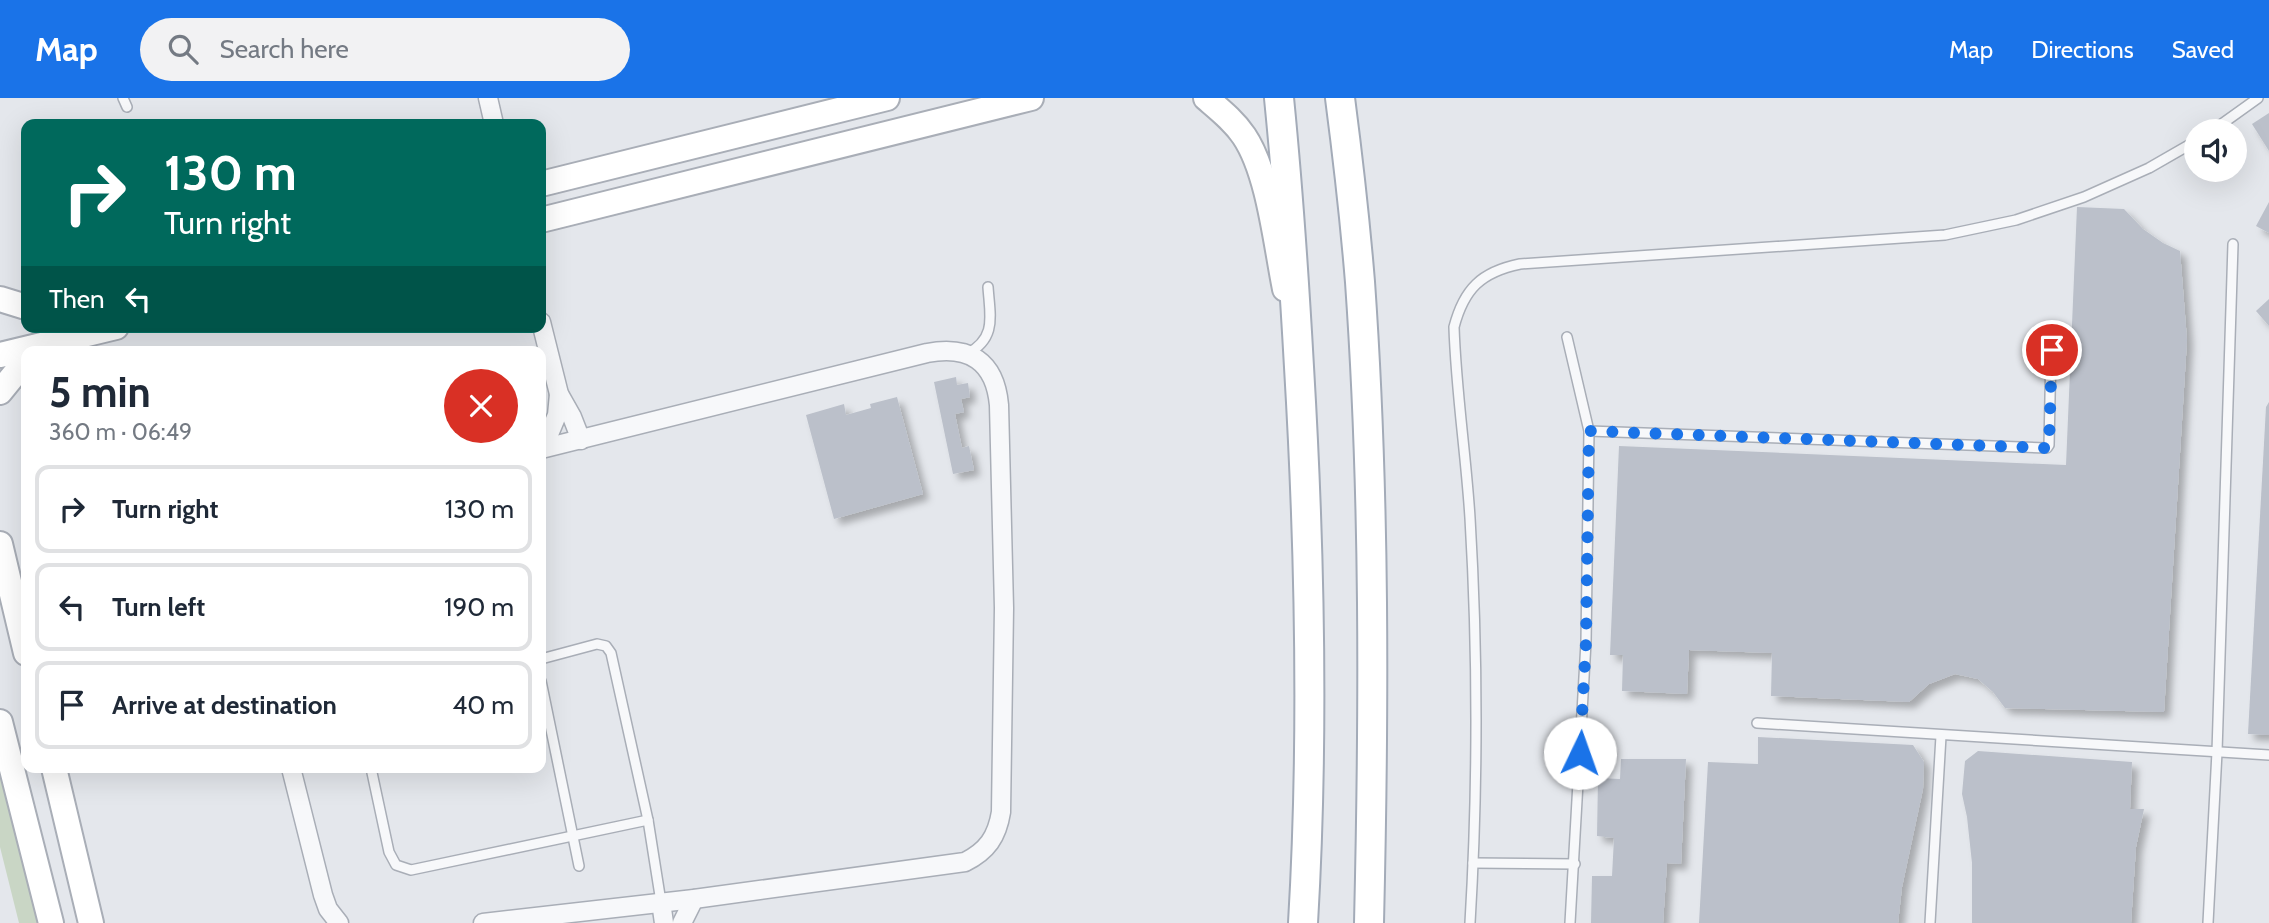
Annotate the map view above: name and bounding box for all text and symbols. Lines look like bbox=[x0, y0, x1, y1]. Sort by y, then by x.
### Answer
search box bbox=[140, 18, 630, 81]
text: Map bbox=[35, 29, 98, 69]
icon: search bbox=[164, 30, 202, 68]
text: Search here bbox=[220, 33, 349, 65]
text: Map bbox=[1949, 35, 1993, 64]
text: Directions bbox=[2031, 35, 2134, 64]
text: Saved bbox=[2172, 35, 2234, 64]
map controls bbox=[2184, 119, 2247, 182]
button: sound bbox=[2184, 119, 2247, 182]
text: 130 m bbox=[164, 143, 297, 202]
icon: right bbox=[49, 147, 140, 238]
text: Turn right bbox=[164, 203, 291, 242]
icon: left bbox=[119, 280, 157, 318]
text: Then bbox=[49, 283, 105, 315]
pin bbox=[2022, 320, 2082, 380]
icon: arrive bbox=[2033, 331, 2071, 369]
text: 5 min bbox=[49, 366, 151, 418]
button: close bbox=[444, 369, 518, 443]
text: 360 m · 06:49 bbox=[49, 418, 192, 446]
icon: right bbox=[53, 490, 91, 528]
text: Turn right bbox=[112, 493, 218, 525]
text: 130 m bbox=[445, 493, 514, 525]
icon: left bbox=[53, 588, 91, 626]
text: Turn left bbox=[112, 591, 205, 623]
text: 190 m bbox=[444, 591, 514, 623]
icon: arrive bbox=[53, 686, 91, 724]
text: Arrive at destination bbox=[112, 689, 337, 721]
text: 40 m bbox=[452, 689, 514, 721]
position arrow bbox=[1543, 716, 1617, 790]

